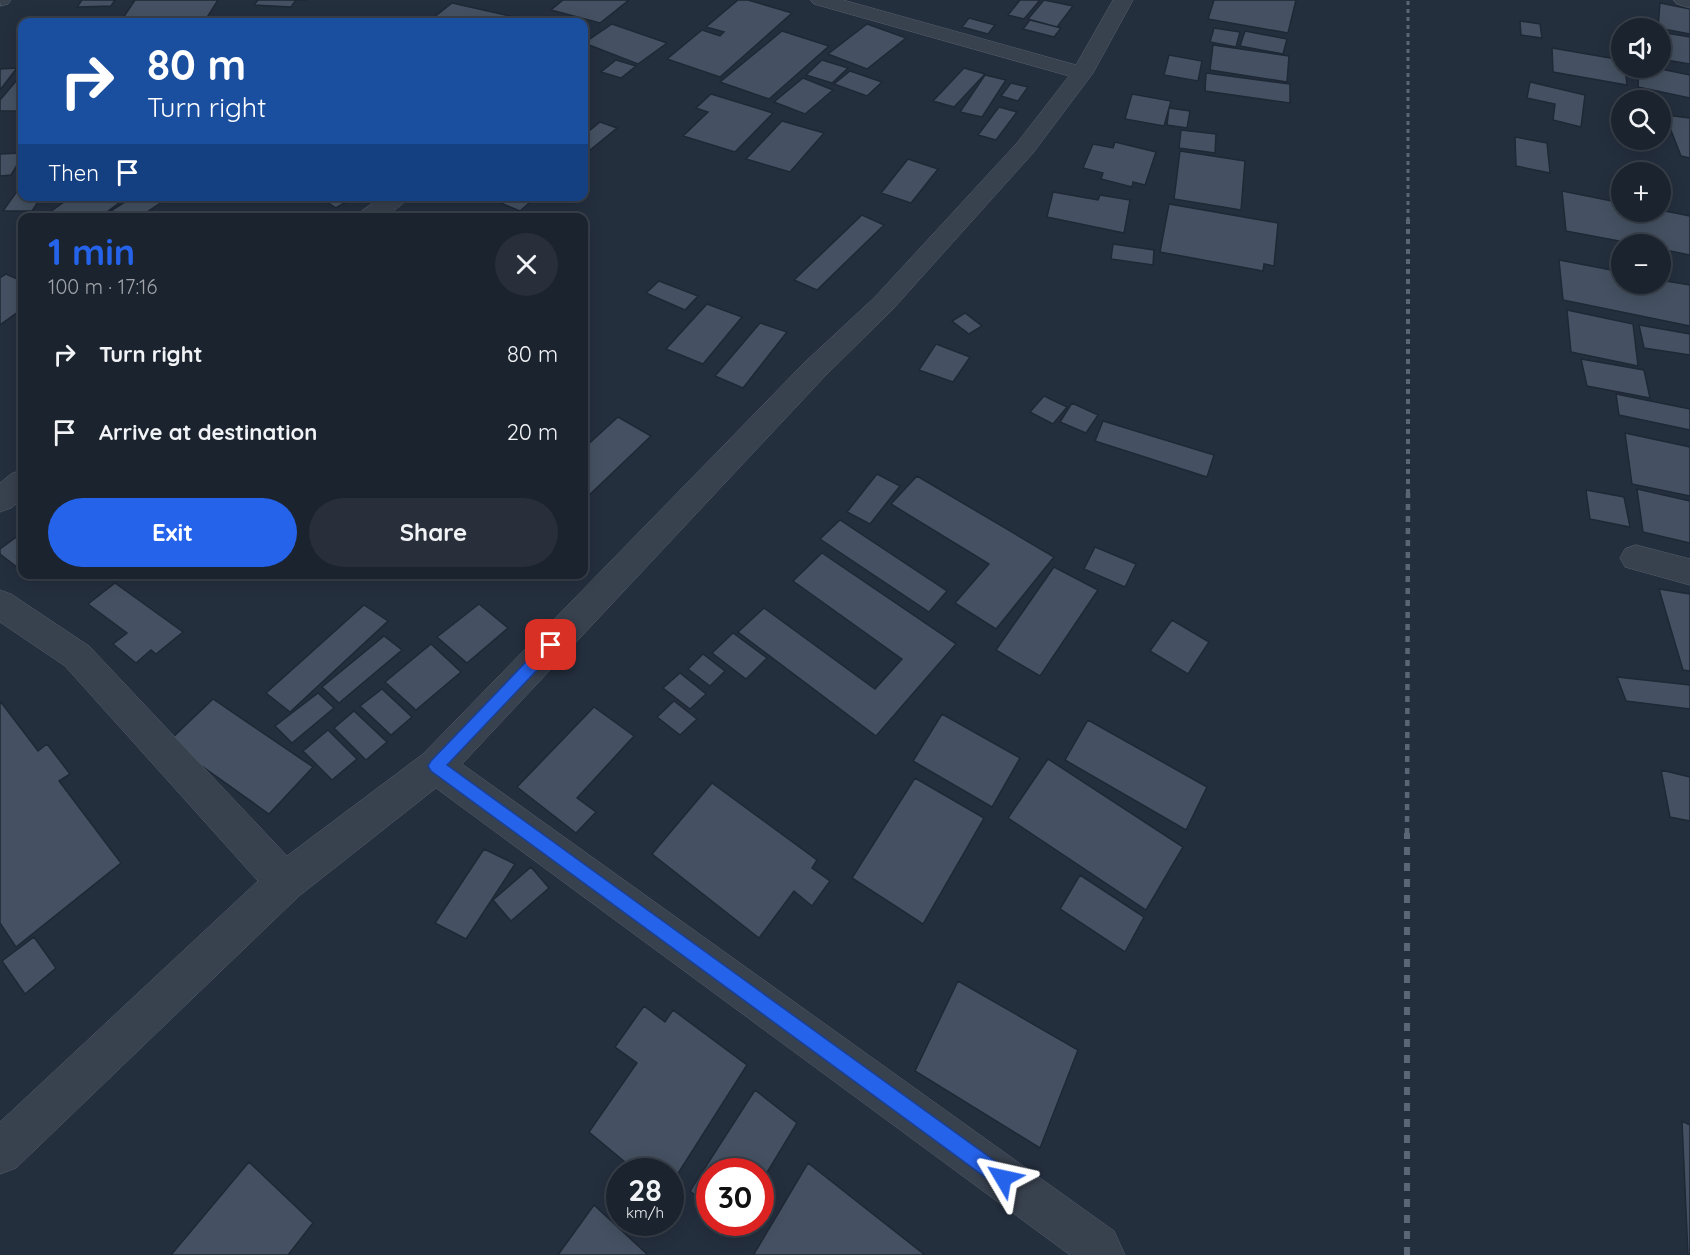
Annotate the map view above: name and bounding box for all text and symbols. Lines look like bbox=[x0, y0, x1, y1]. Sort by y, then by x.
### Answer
map controls bbox=[1611, 18, 1671, 294]
button: sound bbox=[1611, 18, 1671, 78]
text: 80 m bbox=[147, 38, 246, 91]
icon: right bbox=[48, 42, 126, 120]
text: Turn right bbox=[147, 90, 266, 124]
button: search bbox=[1611, 90, 1671, 150]
icon: arrive bbox=[111, 156, 144, 189]
text: Then bbox=[48, 159, 99, 187]
button: + bbox=[1611, 162, 1671, 222]
text: 1 min bbox=[48, 229, 135, 274]
button: close bbox=[495, 233, 558, 296]
button: − bbox=[1611, 234, 1671, 294]
text: 100 m · 17:16 bbox=[48, 274, 157, 299]
icon: right bbox=[48, 338, 81, 371]
text: Turn right bbox=[99, 340, 203, 368]
text: 80 m bbox=[507, 340, 558, 368]
icon: arrive bbox=[48, 416, 81, 449]
text: Arrive at destination bbox=[99, 418, 317, 446]
text: 20 m bbox=[507, 418, 558, 446]
button: Exit bbox=[48, 498, 297, 567]
button: Share bbox=[309, 498, 558, 567]
pin bbox=[525, 619, 576, 670]
icon: arrive bbox=[534, 628, 567, 661]
position arrow bbox=[971, 1146, 1035, 1210]
speed limit sign: 30 bbox=[696, 1158, 774, 1236]
text: 28 bbox=[628, 1171, 662, 1209]
text: km/h bbox=[626, 1203, 664, 1222]

